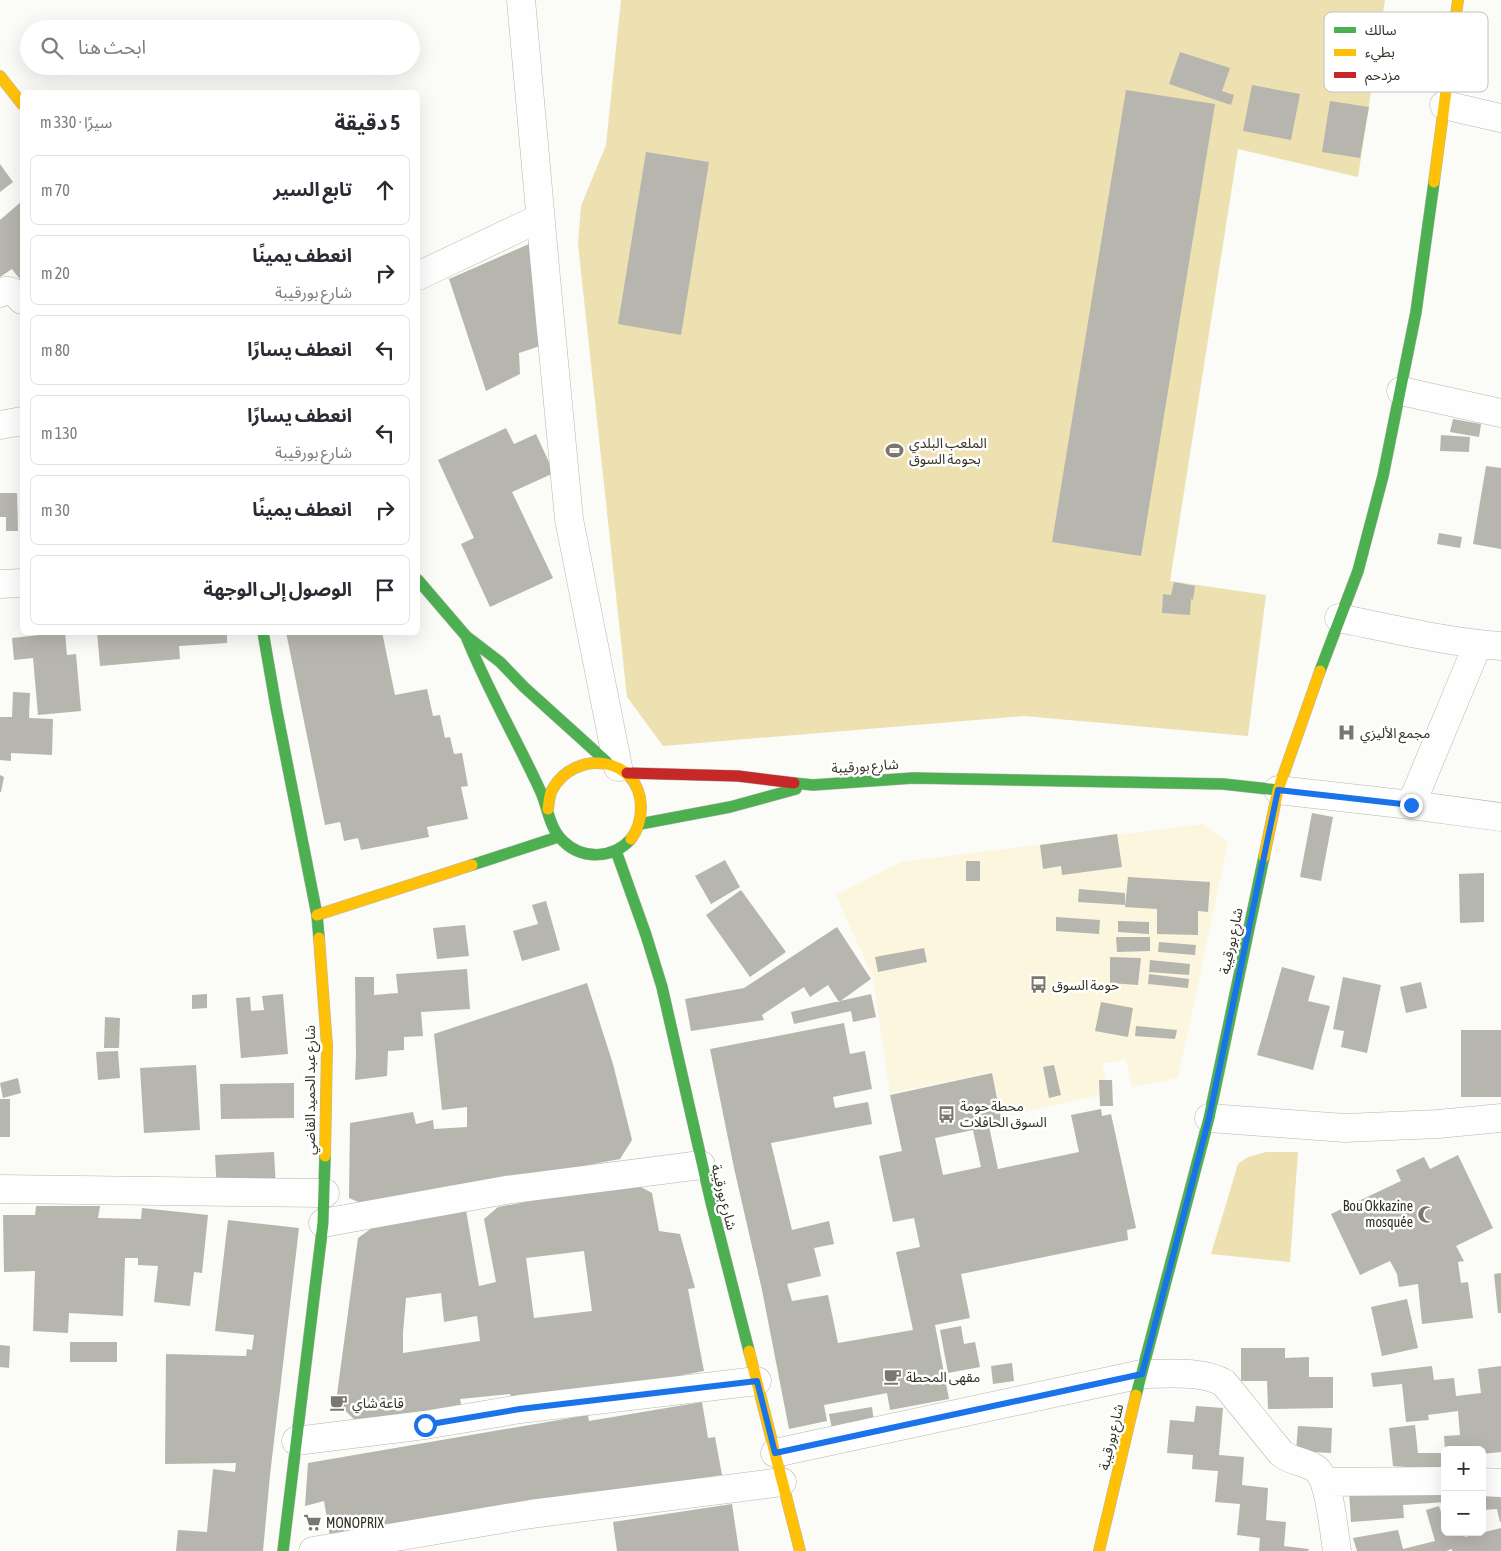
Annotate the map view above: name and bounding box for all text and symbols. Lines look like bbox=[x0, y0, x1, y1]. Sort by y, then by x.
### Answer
legend bbox=[1324, 12, 1488, 92]
search box bbox=[20, 20, 420, 75]
text: سالك bbox=[1365, 22, 1397, 38]
icon: search bbox=[38, 34, 66, 62]
text: ابحث هنا bbox=[78, 36, 146, 58]
text: بطيء bbox=[1365, 44, 1395, 63]
text: مزدحم bbox=[1365, 67, 1400, 86]
text: 5 دقيقة bbox=[334, 110, 400, 134]
text: سيرًا · 330 m bbox=[40, 113, 112, 131]
icon: ahead bbox=[371, 176, 399, 204]
text: تابع السير bbox=[273, 178, 352, 200]
text: 70 m bbox=[41, 181, 70, 199]
text: انعطف يمينًا bbox=[252, 244, 352, 266]
icon: right bbox=[371, 259, 399, 287]
text: 20 m bbox=[41, 264, 70, 282]
text: شارع بورقيبة bbox=[275, 283, 352, 301]
icon: left bbox=[371, 336, 399, 364]
text: انعطف يسارًا bbox=[247, 338, 352, 360]
text: 80 m bbox=[41, 341, 70, 359]
text: انعطف يسارًا bbox=[247, 404, 352, 426]
icon: left bbox=[371, 419, 399, 447]
text: 130 m bbox=[41, 424, 77, 442]
place label: الملعب البلدي بحومة السوق bbox=[909, 435, 987, 468]
sports icon: الملعب البلدي بحومة السوق bbox=[885, 441, 905, 461]
text: شارع بورقيبة bbox=[275, 443, 352, 461]
icon: right bbox=[371, 496, 399, 524]
text: انعطف يمينًا bbox=[252, 498, 352, 520]
text: 30 m bbox=[41, 501, 70, 519]
icon: arrive bbox=[371, 576, 399, 604]
text: الوصول إلى الوجهة bbox=[203, 578, 352, 600]
hospital icon: مجمع الأليزي bbox=[1336, 723, 1356, 743]
place label: مجمع الأليزي bbox=[1360, 725, 1430, 744]
street label: شارع بورقيبة bbox=[831, 756, 899, 779]
route end bbox=[1400, 794, 1423, 817]
street label: شارع بورقيبة bbox=[1216, 906, 1249, 976]
bus stop icon: حومة السوق bbox=[1028, 975, 1048, 995]
place label: حومة السوق bbox=[1052, 977, 1119, 994]
street label: شارع عبد الحميد القاضي bbox=[302, 1025, 321, 1155]
place label: محطة حومة السوق الحافلات bbox=[960, 1098, 1047, 1131]
bus stop icon: محطة حومة السوق الحافلات bbox=[936, 1104, 956, 1124]
street label: شارع بورقيبة bbox=[705, 1162, 740, 1232]
place label: Bou Okkazine mosquée bbox=[1343, 1198, 1413, 1230]
mosque icon: Bou Okkazine mosquée bbox=[1417, 1204, 1437, 1224]
cafe icon: مقهى المحطة bbox=[882, 1367, 902, 1387]
place label: مقهى المحطة bbox=[906, 1369, 980, 1386]
cafe icon: قاعة شاي bbox=[328, 1393, 348, 1413]
place label: قاعة شاي bbox=[352, 1395, 404, 1414]
street label: شارع بورقيبة bbox=[1096, 1402, 1129, 1472]
route start bbox=[414, 1414, 437, 1437]
map controls bbox=[1441, 1446, 1486, 1536]
button: + bbox=[1441, 1446, 1486, 1491]
button: − bbox=[1441, 1491, 1486, 1536]
supermarket icon: MONOPRIX bbox=[302, 1513, 322, 1533]
place label: MONOPRIX bbox=[326, 1515, 384, 1531]

